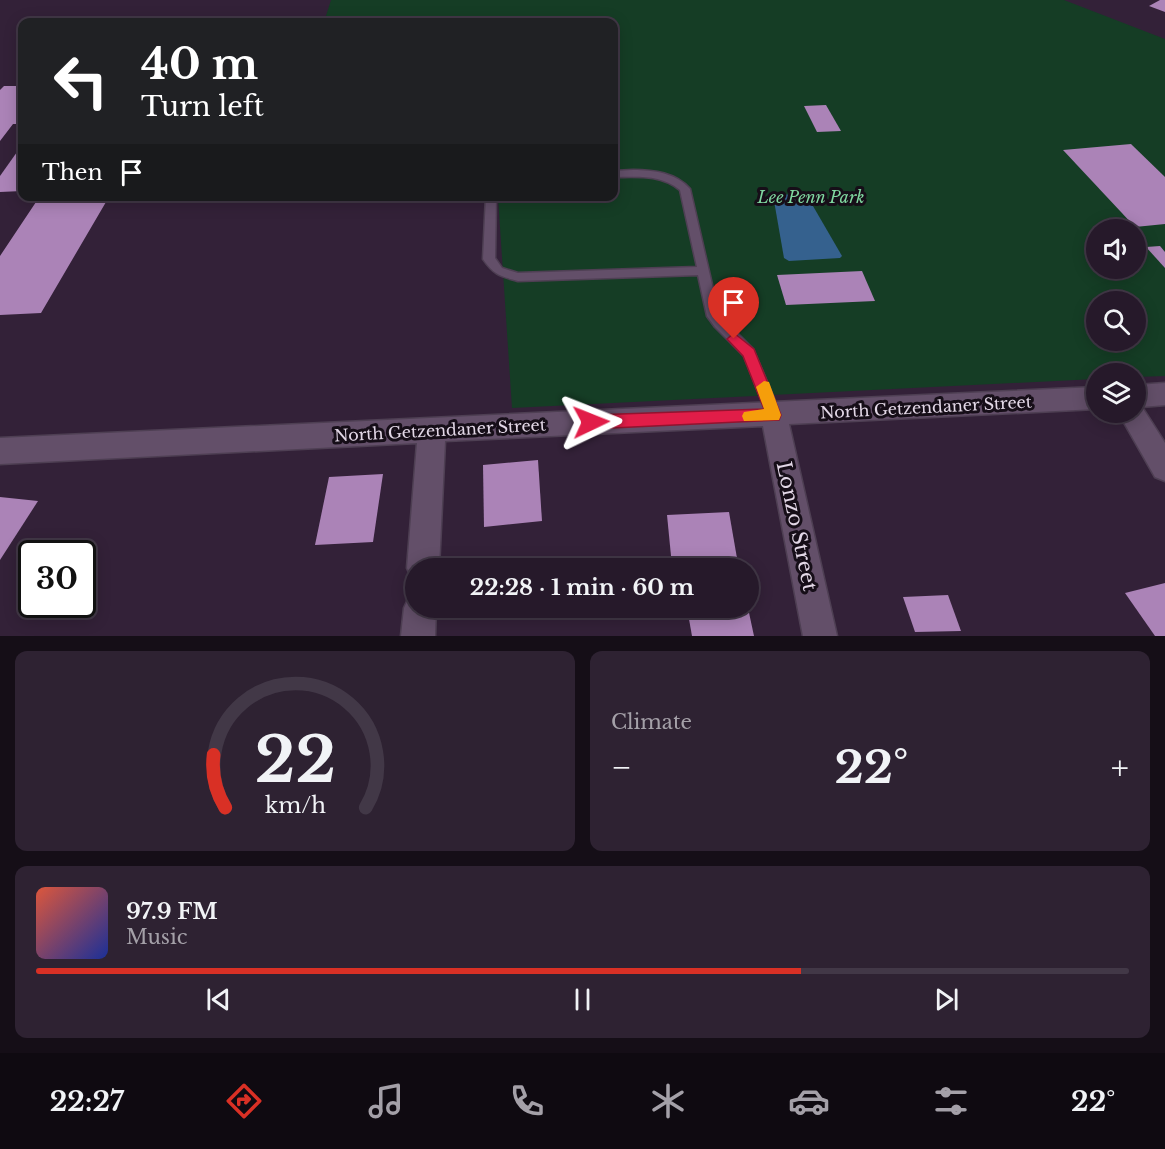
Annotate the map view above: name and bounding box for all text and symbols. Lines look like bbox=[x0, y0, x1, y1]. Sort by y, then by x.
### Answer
text: 40 m bbox=[141, 38, 258, 90]
icon: left bbox=[42, 42, 120, 120]
text: Turn left bbox=[141, 90, 264, 123]
icon: arrive bbox=[115, 156, 148, 189]
text: Then bbox=[42, 159, 103, 186]
park label: Lee Penn Park bbox=[757, 187, 864, 207]
map controls bbox=[1086, 219, 1146, 423]
button: sound bbox=[1086, 219, 1146, 279]
pin bbox=[708, 277, 759, 339]
icon: arrive bbox=[717, 286, 750, 319]
button: search bbox=[1086, 291, 1146, 351]
button: layers bbox=[1086, 363, 1146, 423]
position arrow bbox=[559, 390, 623, 454]
street label: North Getzendaner Street bbox=[820, 391, 1032, 423]
street label: North Getzendaner Street bbox=[334, 414, 546, 446]
street label: Lonzo Street bbox=[772, 459, 823, 593]
speed limit sign: 30 bbox=[18, 540, 96, 618]
text: 22:28 · 1 min · 60 m bbox=[470, 574, 694, 601]
text: Climate bbox=[611, 710, 692, 734]
text: 22 bbox=[254, 721, 336, 799]
text: 22° bbox=[835, 739, 908, 795]
text: − bbox=[611, 747, 632, 788]
text: + bbox=[1111, 747, 1129, 788]
text: km/h bbox=[265, 792, 326, 819]
text: 97.9 FM bbox=[126, 898, 218, 925]
text: Music bbox=[126, 925, 187, 949]
icon: previous bbox=[202, 983, 235, 1016]
icon: pause bbox=[566, 983, 599, 1016]
icon: next bbox=[930, 983, 963, 1016]
icon: directions bbox=[223, 1080, 265, 1122]
icon: music bbox=[365, 1080, 407, 1122]
icon: phone bbox=[506, 1080, 548, 1122]
icon: climate bbox=[647, 1080, 689, 1122]
icon: car bbox=[788, 1080, 830, 1122]
icon: filters bbox=[930, 1080, 972, 1122]
text: 22:27 bbox=[50, 1085, 124, 1118]
text: 22° bbox=[1071, 1085, 1115, 1118]

